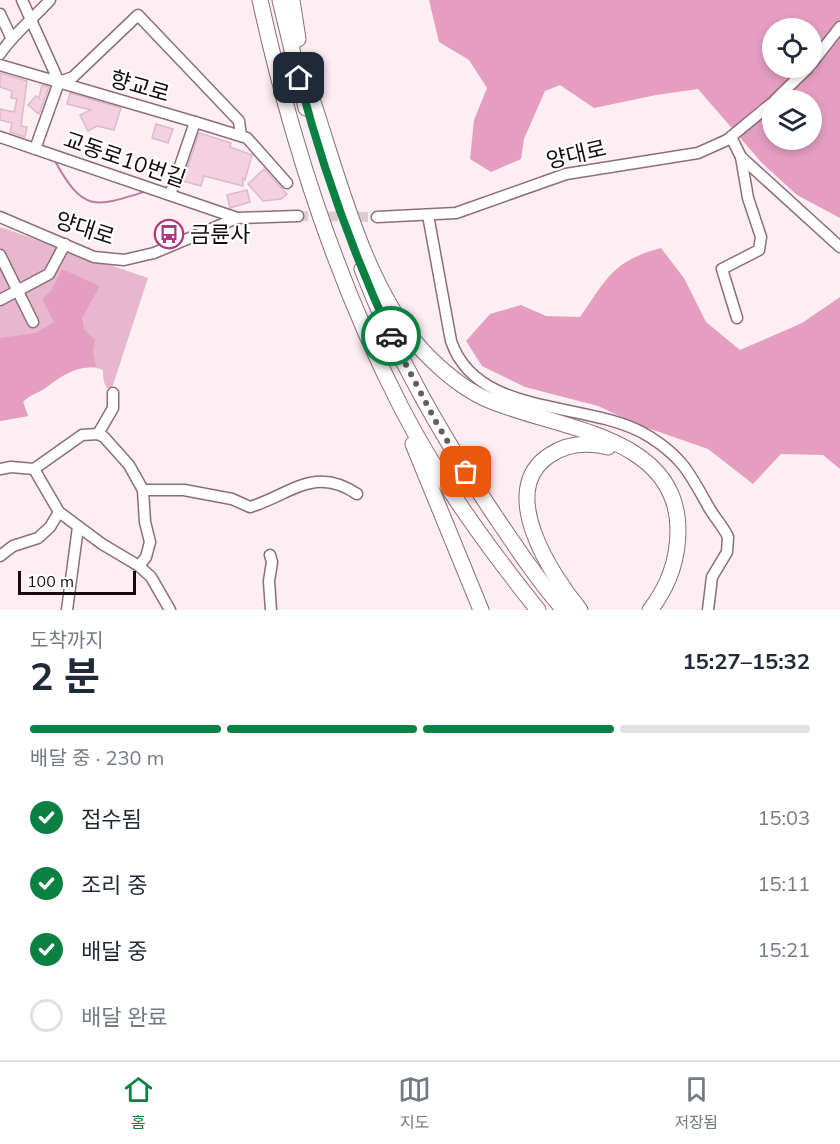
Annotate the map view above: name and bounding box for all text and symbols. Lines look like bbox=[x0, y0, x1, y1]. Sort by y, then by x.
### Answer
map controls bbox=[762, 18, 822, 150]
button: locate bbox=[762, 18, 822, 78]
pin bbox=[273, 52, 324, 103]
icon: home bbox=[282, 61, 315, 94]
street label: 향교로 bbox=[107, 64, 173, 108]
button: layers bbox=[762, 90, 822, 150]
street label: 교동로10번길 bbox=[60, 125, 190, 193]
street label: 양대로 bbox=[543, 134, 609, 174]
street label: 양대로 bbox=[52, 205, 118, 251]
bus stop icon: 금륜사 bbox=[153, 218, 185, 250]
place label: 금륜사 bbox=[190, 220, 251, 248]
courier bbox=[361, 306, 421, 366]
icon: car bbox=[375, 320, 408, 353]
pin bbox=[440, 446, 491, 497]
icon: bag bbox=[449, 455, 482, 488]
scale bar bbox=[18, 568, 136, 596]
text: 100 m bbox=[27, 571, 74, 591]
text: 도착까지 bbox=[30, 627, 104, 652]
text: 15:27–15:32 bbox=[682, 647, 810, 675]
text: 2 분 bbox=[30, 651, 100, 700]
text: 배달 중 · 230 m bbox=[30, 745, 164, 770]
icon: check bbox=[30, 801, 63, 834]
text: 접수됨 bbox=[81, 805, 142, 833]
text: 15:03 bbox=[757, 805, 810, 830]
icon: check bbox=[30, 867, 63, 900]
text: 조리 중 bbox=[81, 871, 147, 899]
text: 15:11 bbox=[757, 871, 810, 896]
icon: check bbox=[30, 933, 63, 966]
text: 배달 중 bbox=[81, 937, 147, 965]
text: 15:21 bbox=[757, 937, 810, 962]
text: 배달 완료 bbox=[81, 1003, 168, 1031]
tab: 홈 bbox=[122, 1073, 155, 1133]
tab: 지도 bbox=[398, 1073, 431, 1133]
tab: 저장됨 bbox=[674, 1073, 718, 1133]

